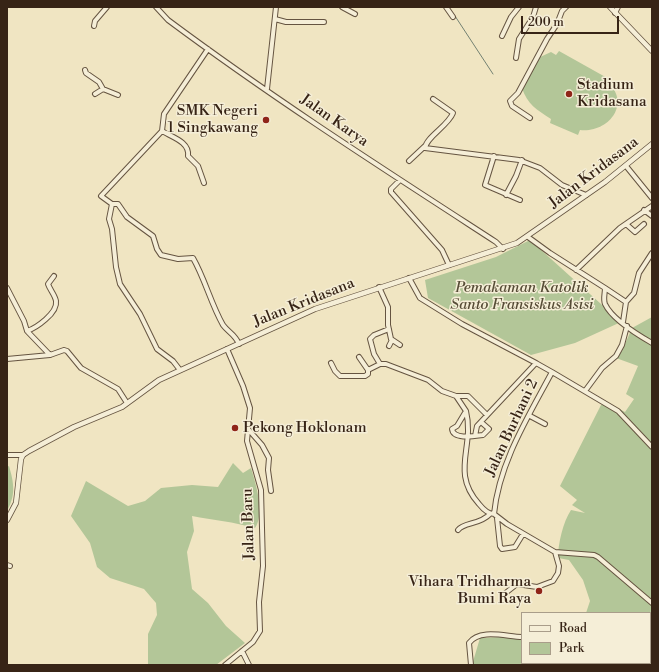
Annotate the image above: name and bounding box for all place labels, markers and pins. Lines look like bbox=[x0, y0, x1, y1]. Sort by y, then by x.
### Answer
place label: Stadium Kridasana bbox=[577, 76, 646, 111]
marker: Stadium Kridasana bbox=[564, 89, 574, 99]
place label: SMK Negeri 1 Singkawang bbox=[168, 102, 258, 137]
marker: SMK Negeri 1 Singkawang bbox=[261, 115, 271, 125]
place label: Pekong Hoklonam bbox=[243, 419, 367, 437]
marker: Pekong Hoklonam bbox=[230, 423, 240, 433]
place label: Vihara Tridharma Bumi Raya bbox=[408, 573, 531, 608]
marker: Vihara Tridharma Bumi Raya bbox=[534, 586, 544, 596]

